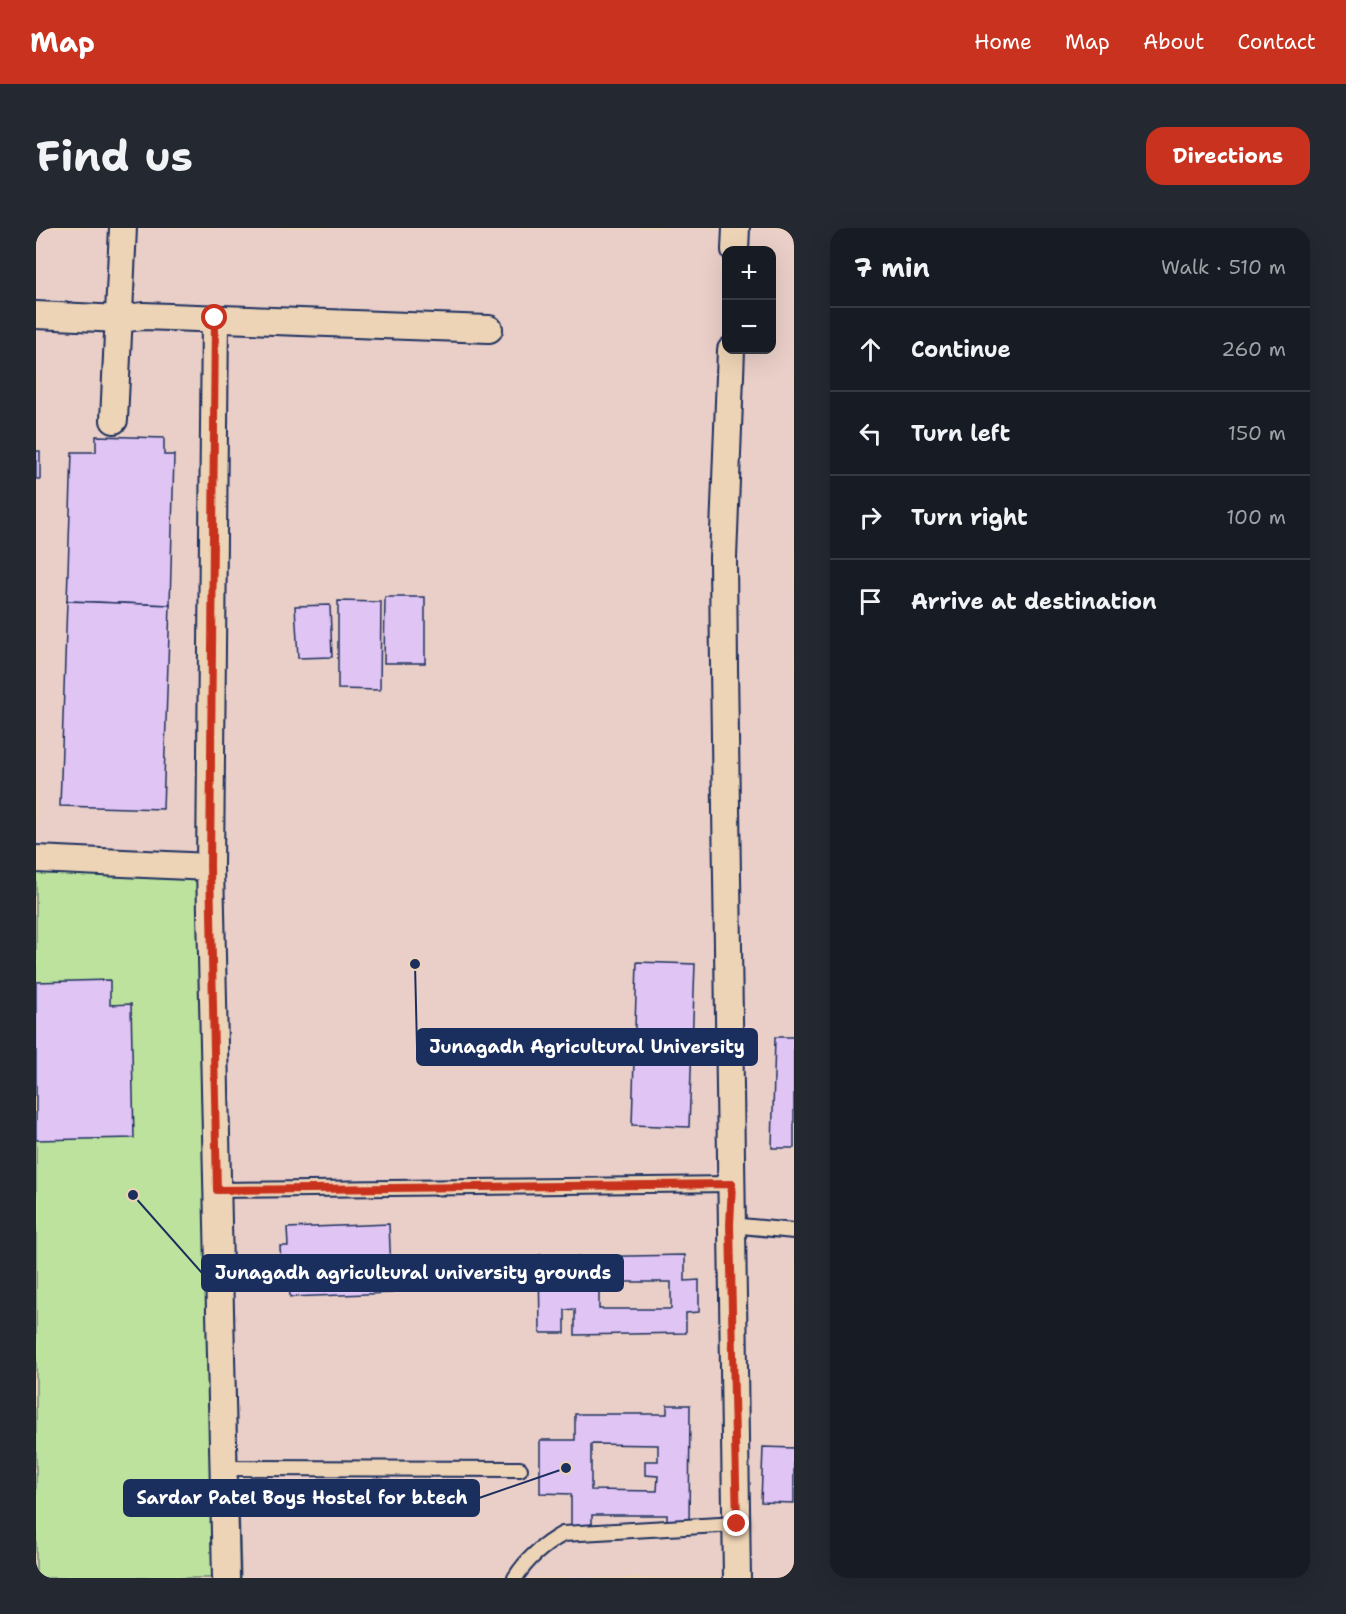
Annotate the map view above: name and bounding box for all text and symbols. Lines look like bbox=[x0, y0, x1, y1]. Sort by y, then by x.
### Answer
text: Map bbox=[30, 23, 95, 61]
text: Home bbox=[974, 28, 1032, 56]
text: Map bbox=[1065, 28, 1110, 56]
text: About bbox=[1143, 28, 1204, 56]
text: Contact bbox=[1237, 28, 1316, 56]
button: Directions bbox=[1146, 127, 1310, 185]
text: Find us bbox=[36, 128, 193, 184]
map controls bbox=[722, 246, 776, 354]
button: + bbox=[722, 246, 776, 300]
text: 7 min bbox=[854, 250, 930, 285]
text: Walk · 510 m bbox=[1161, 254, 1286, 280]
button: − bbox=[722, 300, 776, 354]
route start bbox=[201, 304, 227, 330]
icon: ahead bbox=[854, 333, 887, 366]
text: Continue bbox=[911, 335, 1011, 364]
text: 260 m bbox=[1221, 336, 1286, 362]
icon: left bbox=[854, 417, 887, 450]
text: Turn left bbox=[911, 419, 1010, 448]
text: 150 m bbox=[1228, 420, 1286, 446]
icon: right bbox=[854, 501, 887, 534]
text: Turn right bbox=[911, 503, 1028, 532]
text: 100 m bbox=[1226, 504, 1286, 530]
icon: arrive bbox=[854, 585, 887, 618]
text: Arrive at destination bbox=[911, 587, 1157, 616]
callout: Junagadh Agricultural University bbox=[417, 1029, 757, 1065]
text: Junagadh Agricultural University bbox=[429, 1035, 745, 1059]
callout: Junagadh agricultural university grounds bbox=[202, 1255, 623, 1291]
text: Junagadh agricultural university grounds bbox=[215, 1261, 611, 1285]
callout: Sardar Patel Boys Hostel for b.tech bbox=[124, 1480, 479, 1516]
text: Sardar Patel Boys Hostel for b.tech bbox=[136, 1486, 468, 1510]
route end bbox=[723, 1510, 749, 1536]

